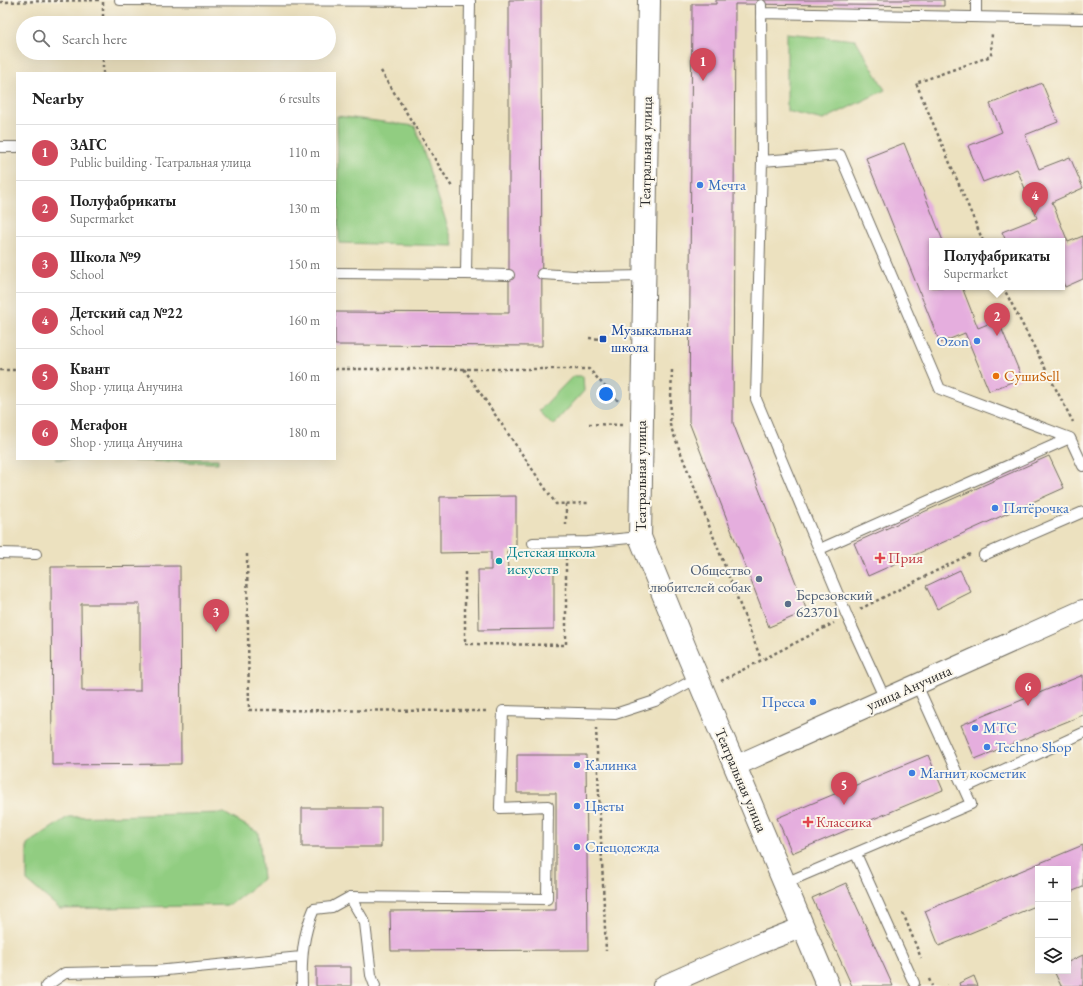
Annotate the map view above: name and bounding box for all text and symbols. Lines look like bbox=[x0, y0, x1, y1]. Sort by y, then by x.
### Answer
search box bbox=[16, 16, 336, 60]
icon: search bbox=[30, 27, 52, 49]
text: Search here bbox=[62, 29, 127, 48]
pin: 1 bbox=[690, 48, 716, 81]
text: Nearby bbox=[32, 87, 84, 109]
text: 6 results bbox=[279, 90, 320, 107]
street label: Театральная улица bbox=[635, 96, 656, 208]
text: ЗАГС bbox=[70, 135, 107, 154]
text: 1 bbox=[42, 144, 48, 161]
text: 110 m bbox=[289, 144, 320, 161]
text: Public building · Театральная улица bbox=[70, 154, 251, 171]
place label: Мечта bbox=[708, 175, 746, 194]
marker: Мечта bbox=[695, 180, 705, 190]
pin: 4 bbox=[1022, 182, 1048, 215]
text: Полуфабрикаты bbox=[70, 191, 176, 210]
text: 2 bbox=[42, 200, 48, 217]
text: 130 m bbox=[289, 200, 320, 217]
text: Supermarket bbox=[70, 210, 134, 227]
popup bbox=[929, 238, 1065, 290]
text: Полуфабрикаты bbox=[944, 246, 1050, 265]
text: Школа №9 bbox=[70, 247, 141, 266]
text: 3 bbox=[42, 256, 48, 273]
text: 150 m bbox=[289, 256, 320, 273]
text: Supermarket bbox=[944, 265, 1008, 282]
text: School bbox=[70, 266, 104, 283]
text: Детский сад №22 bbox=[70, 303, 183, 322]
pin: 2 bbox=[984, 303, 1010, 336]
text: 4 bbox=[42, 312, 48, 329]
text: 160 m bbox=[289, 312, 320, 329]
place label: Музыкальная школа bbox=[611, 320, 692, 356]
text: School bbox=[70, 322, 104, 339]
place label: Ozon bbox=[937, 331, 969, 350]
marker: Музыкальная школа bbox=[598, 334, 608, 344]
marker: Ozon bbox=[972, 336, 982, 346]
text: Квант bbox=[70, 359, 110, 378]
place label: СушиSell bbox=[1004, 366, 1060, 385]
text: 5 bbox=[42, 368, 48, 385]
text: 160 m bbox=[289, 368, 320, 385]
marker: СушиSell bbox=[991, 371, 1001, 381]
text: Shop · улица Анучина bbox=[70, 378, 183, 395]
your location bbox=[596, 384, 616, 404]
text: Мегафон bbox=[70, 415, 128, 434]
street label: Театральная улица bbox=[631, 420, 650, 532]
text: 6 bbox=[42, 424, 48, 441]
text: 180 m bbox=[289, 424, 320, 441]
text: Shop · улица Анучина bbox=[70, 434, 183, 451]
place label: Пятёрочка bbox=[1003, 498, 1069, 517]
marker: Пятёрочка bbox=[990, 503, 1000, 513]
place label: Детская школа искусств bbox=[507, 542, 596, 578]
place label: Прия bbox=[888, 548, 923, 567]
marker: Прия bbox=[875, 553, 885, 563]
marker: Детская школа искусств bbox=[494, 556, 504, 566]
place label: Общество любителей собак bbox=[650, 560, 751, 596]
marker: Общество любителей собак bbox=[754, 574, 764, 584]
place label: Березовский 623701 bbox=[796, 585, 873, 621]
pin: 3 bbox=[203, 599, 229, 632]
marker: Березовский 623701 bbox=[783, 599, 793, 609]
street label: улица Анучина bbox=[863, 660, 954, 715]
pin: 6 bbox=[1015, 673, 1041, 706]
place label: Пресса bbox=[761, 692, 805, 711]
marker: Пресса bbox=[808, 697, 818, 707]
place label: МТС bbox=[983, 718, 1017, 737]
marker: МТС bbox=[970, 723, 980, 733]
street label: Театральная улица bbox=[711, 725, 772, 835]
place label: Teсhno Shop bbox=[995, 737, 1072, 756]
marker: Teсhno Shop bbox=[982, 742, 992, 752]
place label: Калинка bbox=[585, 755, 637, 774]
marker: Калинка bbox=[572, 760, 582, 770]
place label: Магнит косметик bbox=[920, 763, 1026, 782]
marker: Магнит косметик bbox=[907, 768, 917, 778]
pin: 5 bbox=[831, 772, 857, 805]
place label: Цветы bbox=[585, 796, 624, 815]
marker: Цветы bbox=[572, 801, 582, 811]
place label: Классика bbox=[816, 812, 872, 831]
marker: Классика bbox=[803, 817, 813, 827]
place label: Спецодежда bbox=[585, 837, 660, 856]
marker: Спецодежда bbox=[572, 842, 582, 852]
map controls bbox=[1035, 866, 1071, 974]
button: + bbox=[1035, 866, 1071, 902]
button: − bbox=[1035, 902, 1071, 938]
button: layers bbox=[1035, 938, 1071, 974]

